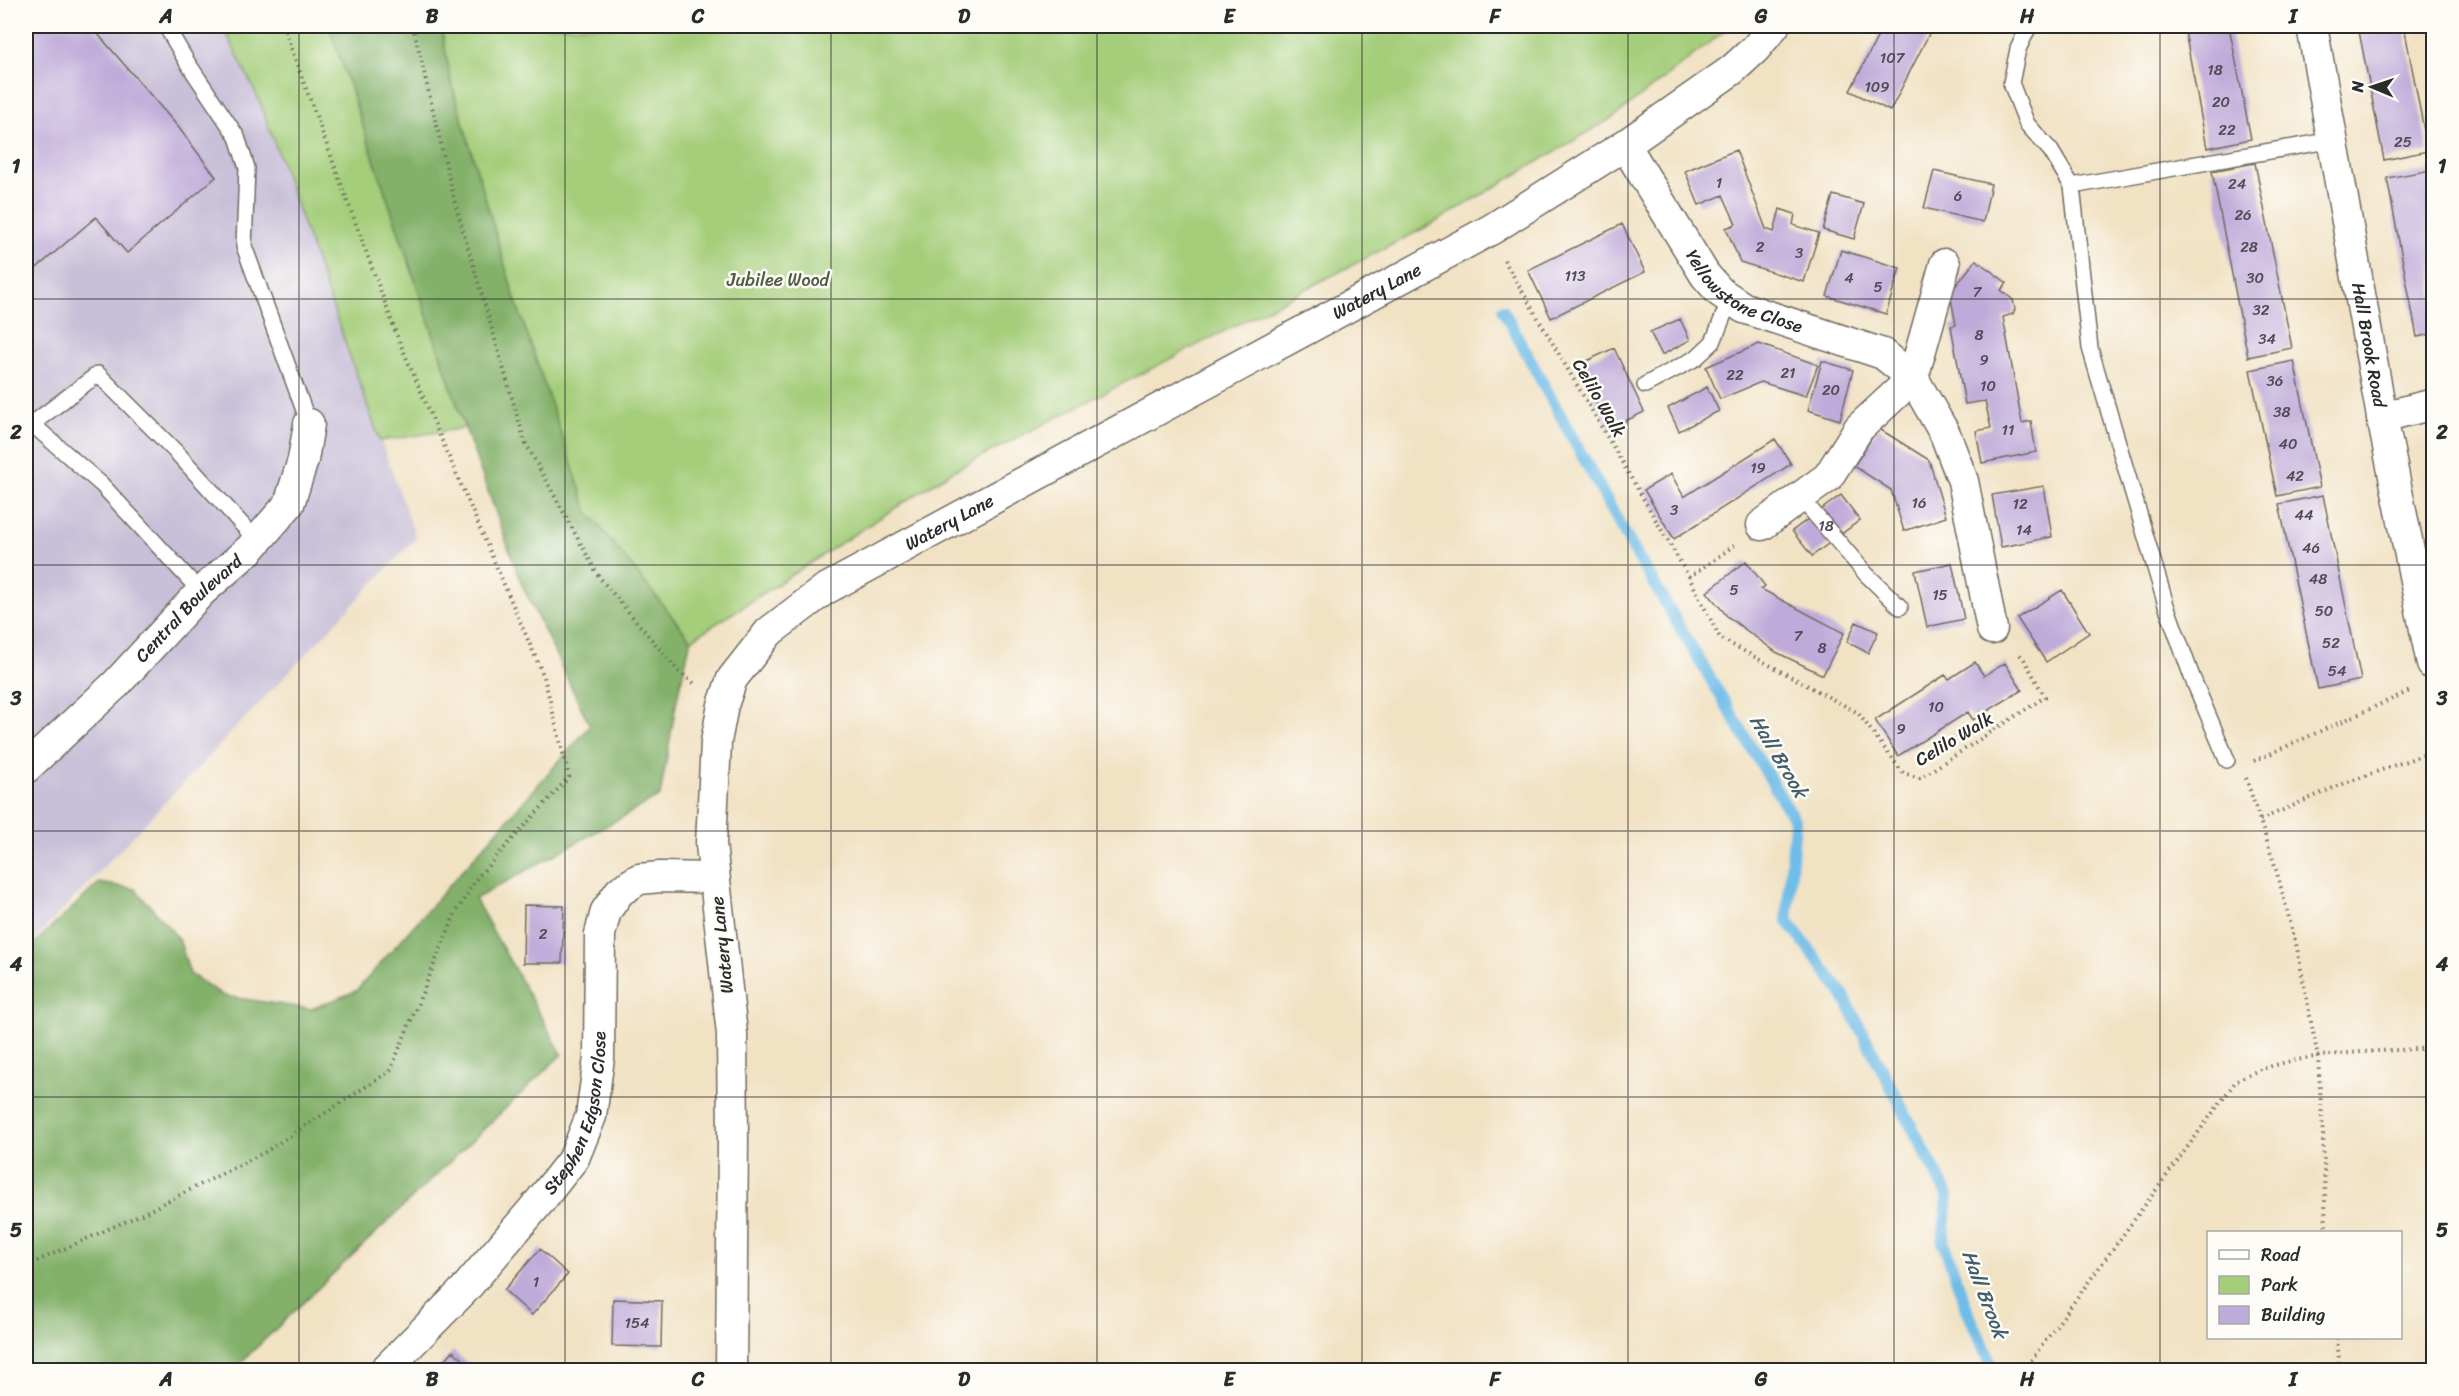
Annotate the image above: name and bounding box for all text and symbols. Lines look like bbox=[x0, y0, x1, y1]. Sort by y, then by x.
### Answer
text: A bbox=[158, 0, 173, 34]
text: B bbox=[426, 0, 439, 34]
text: C bbox=[691, 0, 705, 34]
text: D bbox=[958, 0, 971, 34]
text: E bbox=[1223, 0, 1236, 34]
text: F bbox=[1489, 0, 1502, 34]
text: G bbox=[1754, 0, 1768, 34]
text: H bbox=[2019, 0, 2035, 34]
text: I bbox=[2288, 0, 2299, 34]
house number: 107 bbox=[1880, 45, 1906, 71]
house number: 18 bbox=[2207, 57, 2223, 83]
north arrow bbox=[2342, 57, 2402, 117]
house number: 109 bbox=[1864, 74, 1890, 100]
text: N bbox=[2343, 80, 2372, 94]
house number: 20 bbox=[2212, 89, 2230, 115]
house number: 22 bbox=[2218, 117, 2236, 143]
house number: 25 bbox=[2394, 129, 2412, 155]
text: 1 bbox=[12, 149, 21, 184]
text: 1 bbox=[2438, 149, 2447, 184]
house number: 1 bbox=[1716, 170, 1722, 196]
house number: 24 bbox=[2228, 171, 2246, 197]
house number: 6 bbox=[1954, 183, 1962, 209]
house number: 26 bbox=[2234, 202, 2252, 228]
house number: 2 bbox=[1756, 234, 1765, 260]
house number: 28 bbox=[2240, 234, 2258, 260]
house number: 3 bbox=[1795, 240, 1803, 266]
street label: Yellowstone Close bbox=[1677, 243, 1807, 342]
street label: Watery Lane bbox=[1326, 254, 1428, 328]
house number: 113 bbox=[1564, 263, 1586, 289]
park label: Jubilee Wood bbox=[726, 264, 831, 296]
house number: 4 bbox=[1844, 265, 1854, 291]
house number: 30 bbox=[2246, 265, 2264, 291]
house number: 5 bbox=[1873, 274, 1883, 300]
house number: 7 bbox=[1973, 279, 1983, 305]
street label: Hall Brook Road bbox=[2342, 280, 2396, 411]
house number: 32 bbox=[2253, 297, 2270, 323]
house number: 8 bbox=[1974, 322, 1984, 348]
house number: 34 bbox=[2258, 326, 2276, 352]
house number: 9 bbox=[1979, 347, 1989, 373]
street label: Celilo Walk bbox=[1563, 352, 1635, 444]
house number: 21 bbox=[1780, 360, 1796, 386]
house number: 22 bbox=[1726, 362, 1744, 388]
house number: 36 bbox=[2267, 368, 2283, 394]
house number: 10 bbox=[1980, 373, 1996, 399]
house number: 20 bbox=[1822, 377, 1840, 403]
house number: 38 bbox=[2273, 399, 2291, 425]
text: 2 bbox=[9, 415, 22, 450]
text: 2 bbox=[2435, 415, 2448, 450]
house number: 11 bbox=[2002, 417, 2014, 443]
house number: 40 bbox=[2279, 431, 2297, 457]
house number: 19 bbox=[1750, 455, 1766, 481]
house number: 42 bbox=[2286, 463, 2304, 489]
street label: Watery Lane bbox=[899, 485, 1000, 560]
house number: 16 bbox=[1912, 490, 1926, 516]
house number: 12 bbox=[2012, 491, 2028, 517]
house number: 3 bbox=[1670, 497, 1678, 523]
house number: 44 bbox=[2295, 502, 2313, 528]
house number: 18 bbox=[1818, 513, 1834, 539]
house number: 14 bbox=[2016, 517, 2032, 543]
house number: 46 bbox=[2302, 535, 2320, 561]
street label: Central Boulevard bbox=[127, 545, 251, 670]
house number: 48 bbox=[2309, 566, 2327, 592]
house number: 5 bbox=[1729, 577, 1739, 603]
house number: 15 bbox=[1932, 582, 1948, 608]
house number: 50 bbox=[2315, 598, 2333, 624]
house number: 7 bbox=[1794, 623, 1804, 649]
house number: 52 bbox=[2322, 630, 2340, 656]
house number: 8 bbox=[1817, 635, 1827, 661]
house number: 54 bbox=[2328, 658, 2346, 684]
text: 3 bbox=[10, 681, 22, 716]
text: 3 bbox=[2436, 681, 2448, 716]
house number: 10 bbox=[1928, 694, 1944, 720]
street label: Celilo Walk bbox=[1909, 703, 2000, 775]
water label: Hall Brook bbox=[1740, 708, 1819, 807]
house number: 9 bbox=[1896, 716, 1906, 742]
street label: Watery Lane bbox=[701, 895, 743, 995]
house number: 2 bbox=[539, 921, 548, 947]
text: 4 bbox=[9, 947, 23, 982]
text: 4 bbox=[2435, 947, 2449, 982]
street label: Stephen Edgson Close bbox=[535, 1031, 615, 1202]
text: 5 bbox=[10, 1213, 22, 1248]
text: 5 bbox=[2436, 1213, 2448, 1248]
legend bbox=[2207, 1231, 2402, 1339]
text: Road bbox=[2261, 1239, 2301, 1271]
water label: Hall Brook bbox=[1952, 1245, 2018, 1346]
house number: 1 bbox=[533, 1269, 539, 1295]
text: Park bbox=[2261, 1269, 2298, 1301]
text: Building bbox=[2261, 1299, 2325, 1331]
house number: 154 bbox=[625, 1310, 649, 1336]
text: A bbox=[158, 1362, 173, 1396]
text: B bbox=[426, 1362, 439, 1396]
text: C bbox=[691, 1362, 705, 1396]
text: D bbox=[958, 1362, 971, 1396]
text: E bbox=[1223, 1362, 1236, 1396]
text: F bbox=[1489, 1362, 1502, 1396]
text: G bbox=[1754, 1362, 1768, 1396]
text: H bbox=[2019, 1362, 2035, 1396]
text: I bbox=[2288, 1362, 2299, 1396]

